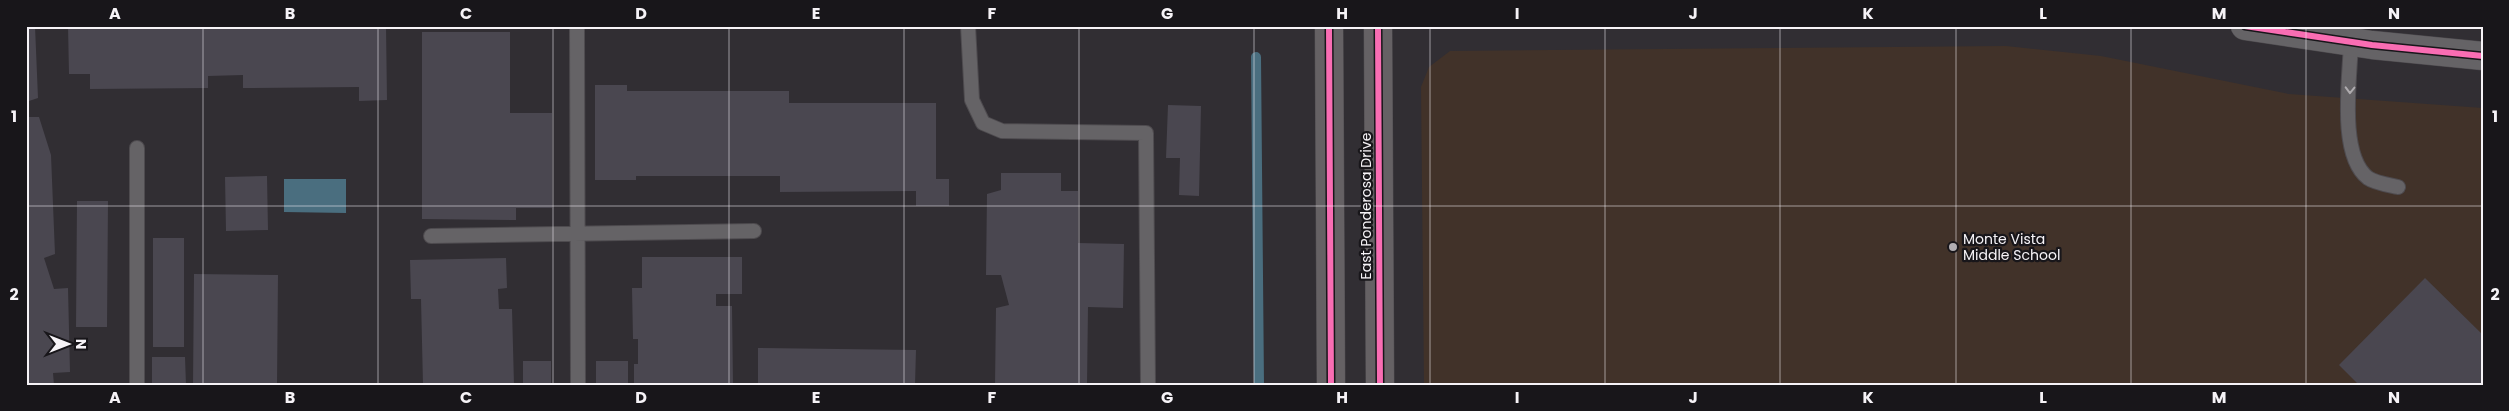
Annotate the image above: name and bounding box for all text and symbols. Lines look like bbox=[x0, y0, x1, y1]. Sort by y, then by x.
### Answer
text: A bbox=[109, 2, 121, 25]
text: B bbox=[285, 2, 295, 25]
text: C bbox=[460, 2, 472, 25]
text: D bbox=[635, 2, 647, 25]
text: E bbox=[812, 2, 820, 25]
text: F bbox=[988, 2, 997, 25]
text: G bbox=[1161, 2, 1173, 25]
text: H bbox=[1336, 2, 1348, 25]
text: I bbox=[1515, 2, 1519, 25]
text: J bbox=[1688, 2, 1698, 25]
text: K bbox=[1862, 2, 1874, 25]
text: L bbox=[2039, 2, 2047, 25]
text: M bbox=[2212, 2, 2226, 25]
text: N bbox=[2388, 2, 2400, 25]
one-way arrow bbox=[2344, 87, 2355, 95]
text: 1 bbox=[11, 105, 17, 128]
text: 1 bbox=[2492, 105, 2498, 128]
street label: East Ponderosa Drive bbox=[1356, 132, 1376, 279]
place label: Monte Vista Middle School bbox=[1963, 229, 2060, 265]
marker: Monte Vista Middle School bbox=[1947, 241, 1959, 253]
text: 2 bbox=[9, 283, 19, 306]
text: 2 bbox=[2490, 283, 2500, 306]
north arrow bbox=[42, 318, 92, 368]
text: N bbox=[71, 339, 91, 349]
text: A bbox=[109, 386, 121, 409]
text: B bbox=[285, 386, 295, 409]
text: C bbox=[460, 386, 472, 409]
text: D bbox=[635, 386, 647, 409]
text: E bbox=[812, 386, 820, 409]
text: F bbox=[988, 386, 997, 409]
text: G bbox=[1161, 386, 1173, 409]
text: H bbox=[1336, 386, 1348, 409]
text: I bbox=[1515, 386, 1519, 409]
text: J bbox=[1688, 386, 1698, 409]
text: K bbox=[1862, 386, 1874, 409]
text: L bbox=[2039, 386, 2047, 409]
text: M bbox=[2212, 386, 2226, 409]
text: N bbox=[2388, 386, 2400, 409]

